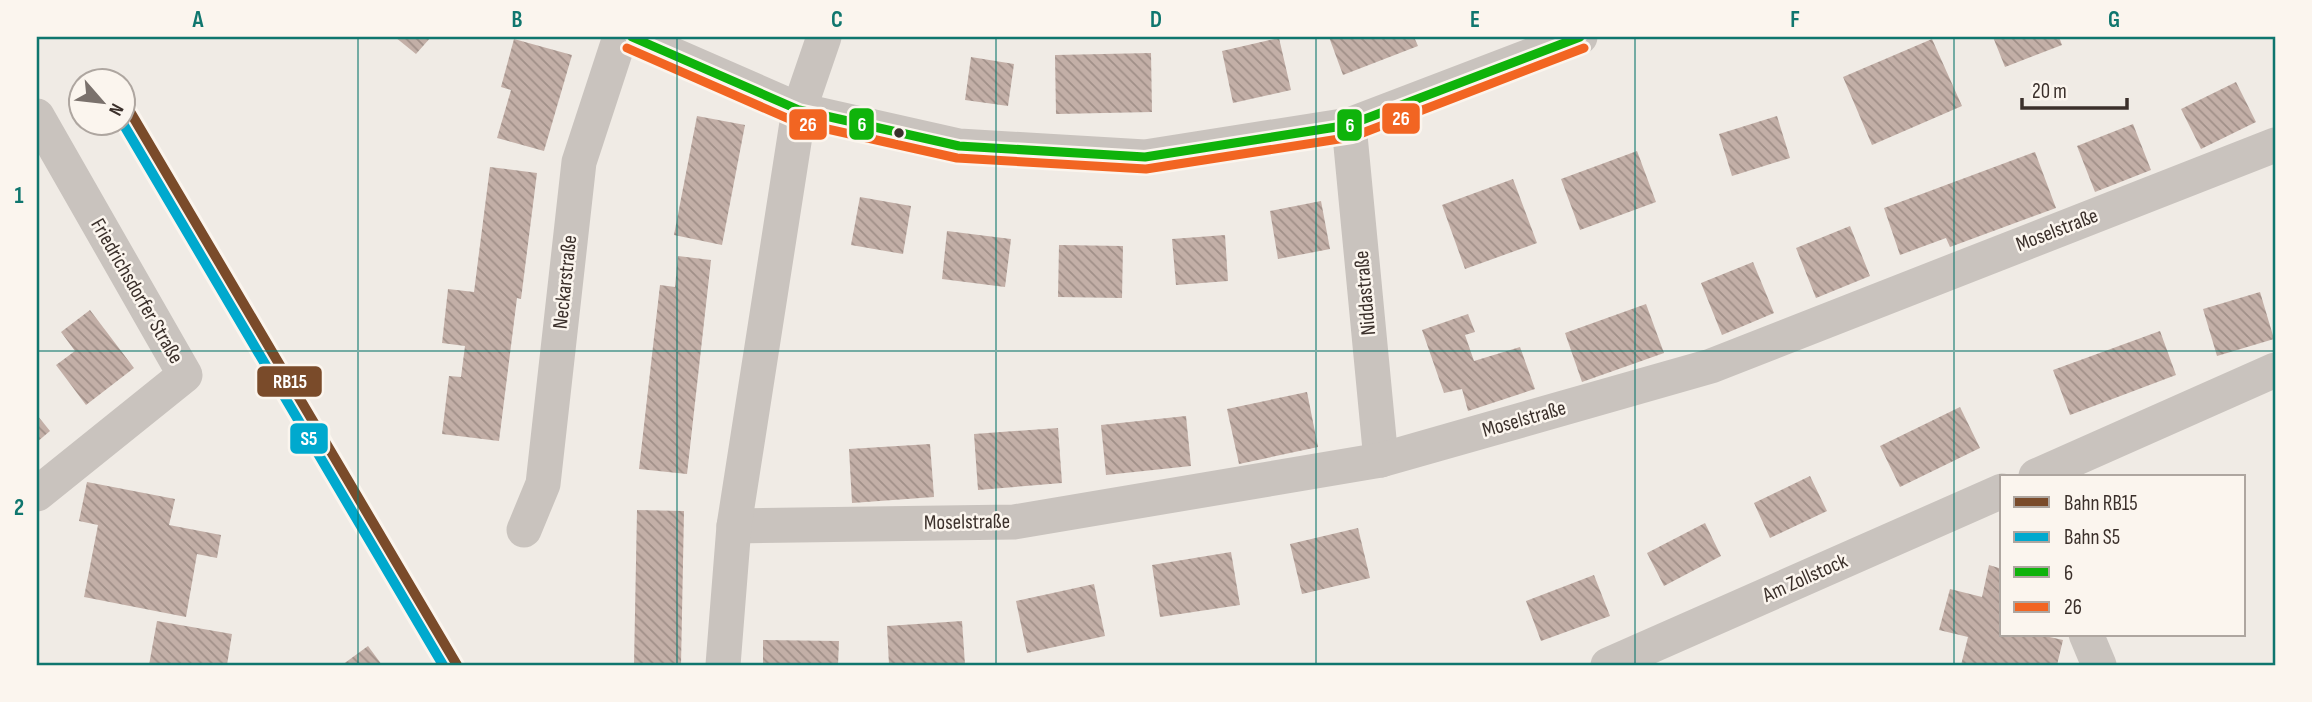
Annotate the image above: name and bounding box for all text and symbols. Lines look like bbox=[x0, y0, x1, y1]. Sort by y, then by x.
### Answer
text: A bbox=[192, 6, 205, 34]
text: B bbox=[512, 6, 523, 34]
text: C bbox=[831, 6, 843, 34]
text: D bbox=[1150, 6, 1162, 34]
text: E bbox=[1470, 6, 1480, 34]
text: F bbox=[1790, 6, 1800, 34]
text: G bbox=[2108, 6, 2120, 34]
north arrow bbox=[66, 66, 136, 136]
scale bar bbox=[2022, 66, 2126, 110]
text: 20 m bbox=[2032, 79, 2067, 104]
text: N bbox=[103, 99, 128, 119]
line badge: 26 bbox=[1381, 102, 1421, 135]
line badge: 6 bbox=[848, 107, 875, 141]
line badge: 26 bbox=[788, 108, 828, 141]
line badge: 6 bbox=[1336, 108, 1363, 142]
text: 26 bbox=[1392, 108, 1410, 131]
text: 26 bbox=[799, 114, 817, 137]
text: 6 bbox=[858, 114, 867, 137]
text: 6 bbox=[1346, 115, 1355, 138]
unlabelled marker bbox=[892, 126, 906, 140]
text: 1 bbox=[14, 182, 24, 210]
street label: Moselstraße bbox=[2012, 203, 2102, 257]
street label: Friedrichsdorfer Straße bbox=[85, 214, 189, 368]
street label: Neckarstraße bbox=[548, 234, 582, 330]
street label: Niddastraße bbox=[1349, 249, 1381, 337]
line badge: RB15 bbox=[256, 365, 323, 398]
text: RB15 bbox=[273, 371, 307, 394]
street label: Moselstraße bbox=[1479, 395, 1569, 443]
line badge: S5 bbox=[289, 422, 329, 455]
text: S5 bbox=[301, 428, 317, 451]
legend bbox=[2000, 475, 2246, 636]
text: Bahn RB15 bbox=[2064, 491, 2138, 516]
text: 2 bbox=[14, 494, 24, 522]
street label: Moselstraße bbox=[924, 509, 1010, 535]
text: Bahn S5 bbox=[2064, 525, 2120, 550]
street label: Am Zollstock bbox=[1758, 548, 1851, 608]
text: 6 bbox=[2064, 561, 2073, 586]
text: 26 bbox=[2064, 595, 2082, 620]

